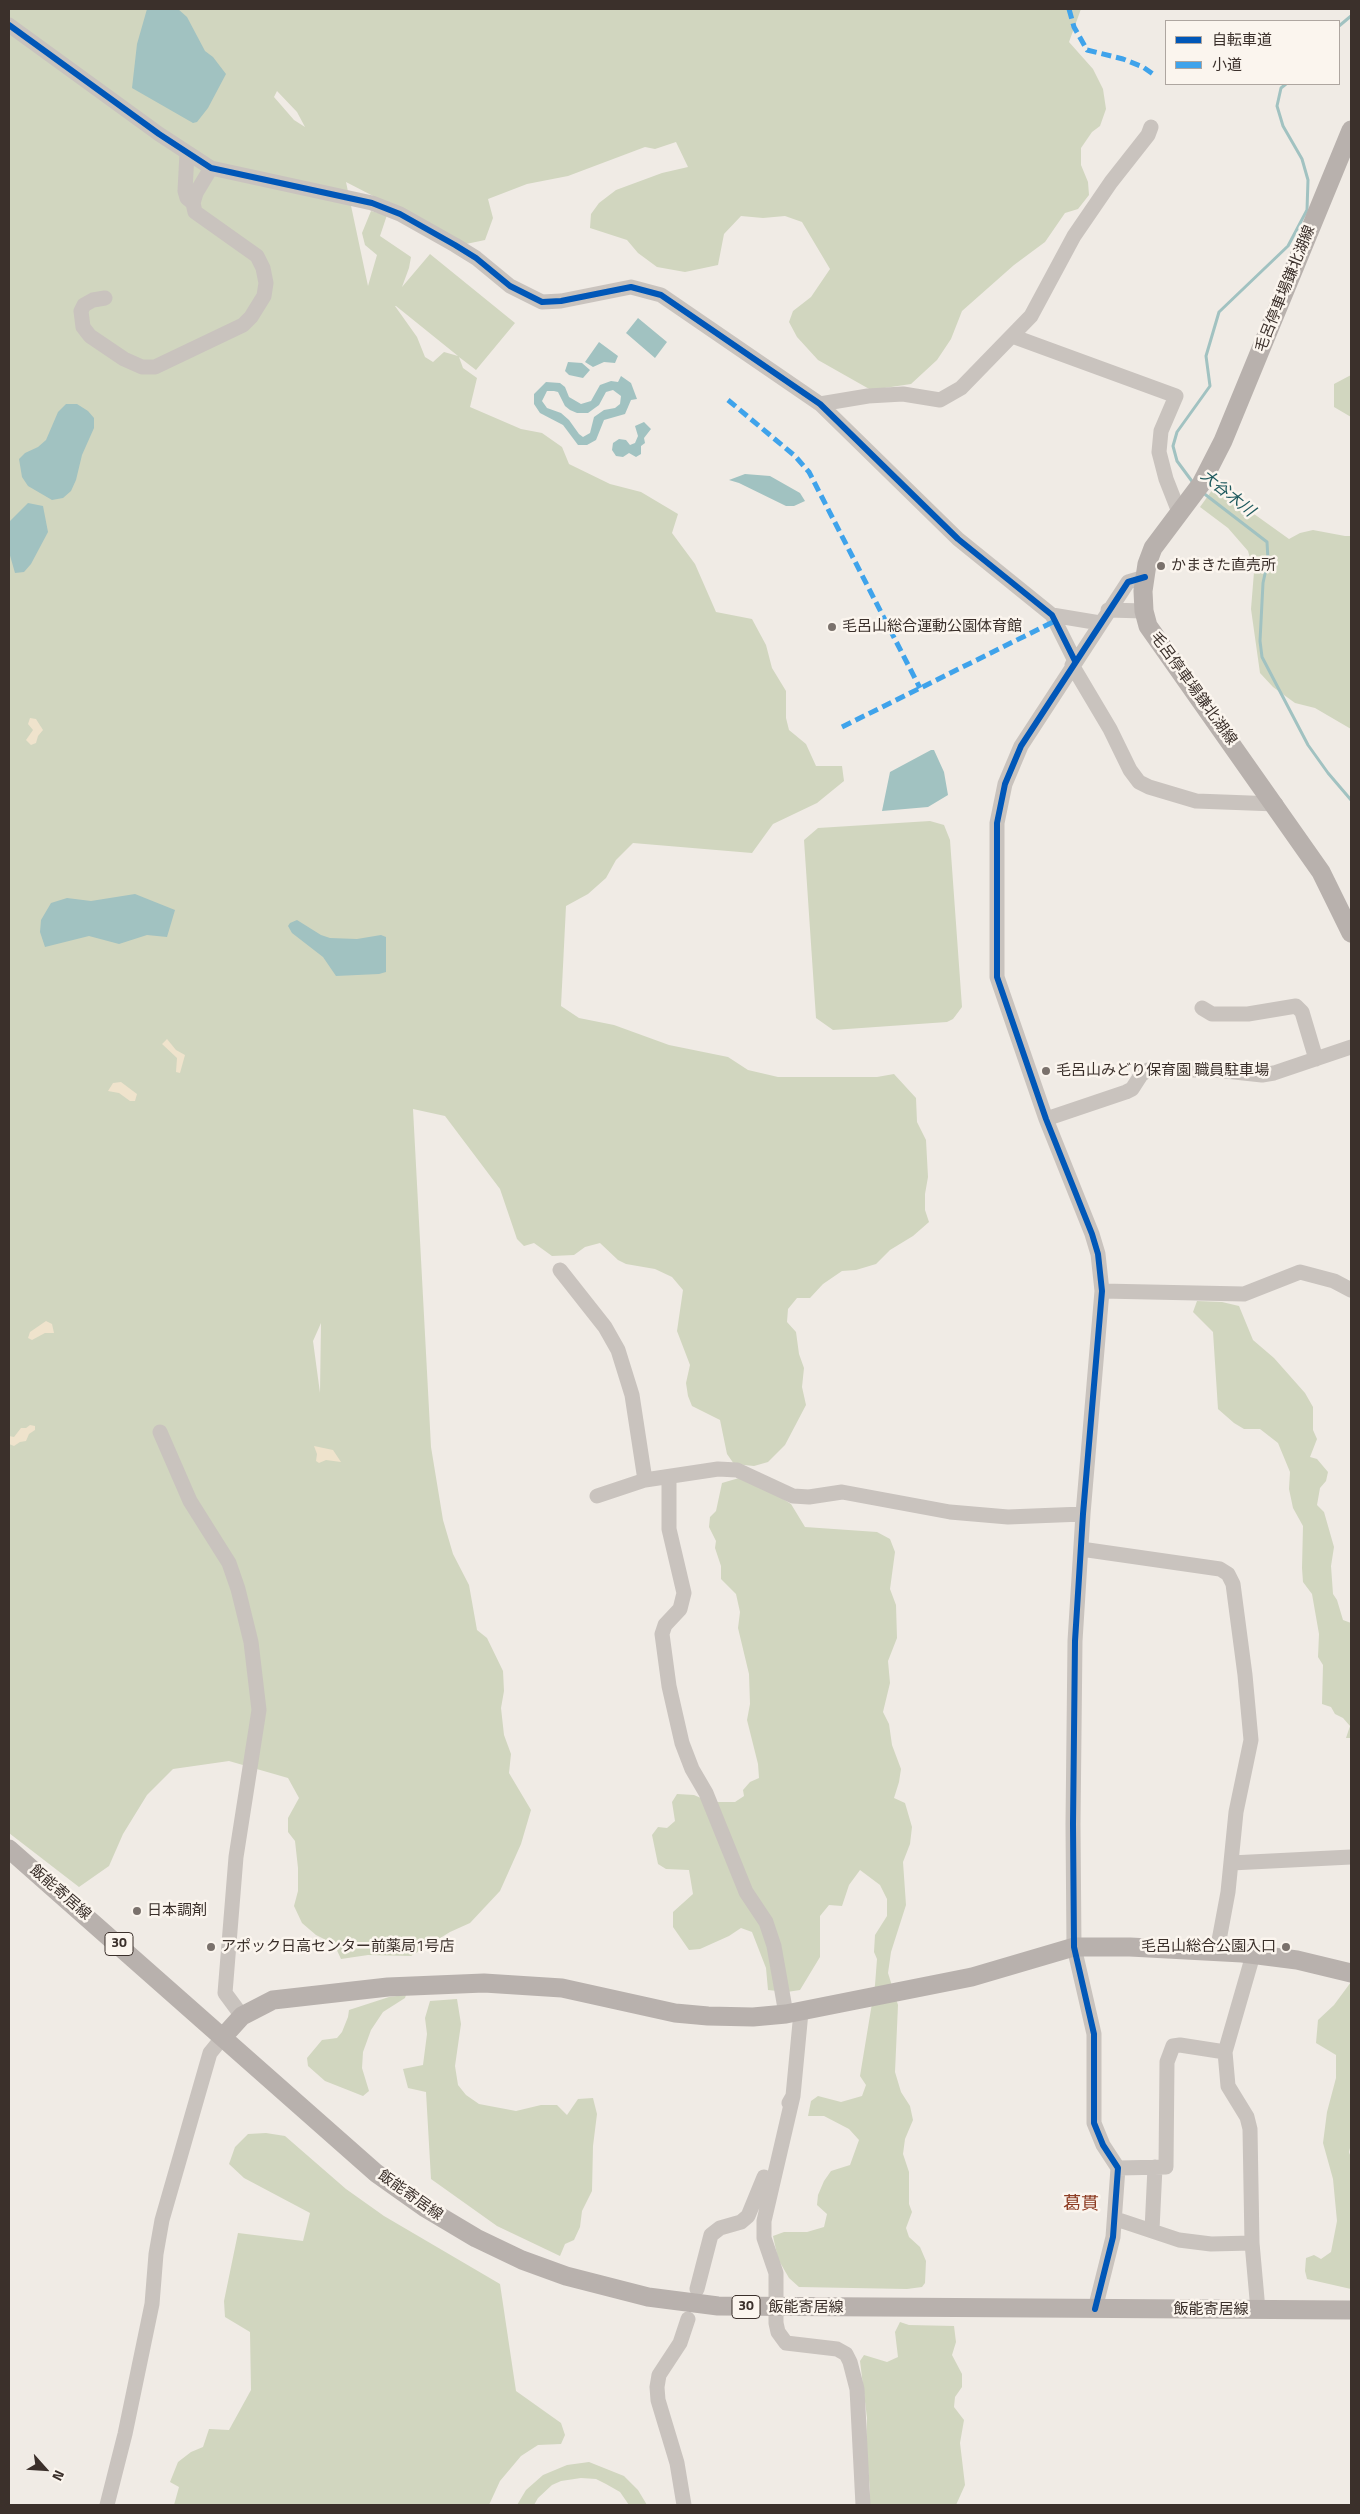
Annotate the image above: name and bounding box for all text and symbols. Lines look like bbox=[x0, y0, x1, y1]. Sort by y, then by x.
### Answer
legend bbox=[1165, 20, 1340, 85]
text: 自転車道 bbox=[1212, 28, 1272, 51]
text: 小道 bbox=[1212, 53, 1242, 76]
street label: 毛呂停車場鎌北湖線 bbox=[1252, 223, 1320, 355]
water label: 大谷木川 bbox=[1196, 466, 1258, 522]
place label: かまきた直売所 bbox=[1171, 557, 1276, 575]
marker: かまきた直売所 bbox=[1155, 560, 1167, 572]
place label: 毛呂山総合運動公園体育館 bbox=[842, 618, 1022, 636]
marker: 毛呂山総合運動公園体育館 bbox=[826, 621, 838, 633]
street label: 毛呂停車場鎌北湖線 bbox=[1146, 629, 1240, 749]
place label: 毛呂山みどり保育園 職員駐車場 bbox=[1056, 1062, 1269, 1080]
marker: 毛呂山みどり保育園 職員駐車場 bbox=[1040, 1065, 1052, 1077]
street label: 飯能寄居線 bbox=[26, 1862, 94, 1924]
place label: 日本調剤 bbox=[147, 1902, 207, 1920]
marker: 日本調剤 bbox=[131, 1905, 143, 1917]
road number: 30 bbox=[105, 1932, 133, 1956]
place label: アポック日高センター前薬局1号店 bbox=[221, 1938, 454, 1956]
place label: 毛呂山総合公園入口 bbox=[1141, 1938, 1276, 1956]
marker: アポック日高センター前薬局1号店 bbox=[205, 1941, 217, 1953]
marker: 毛呂山総合公園入口 bbox=[1280, 1941, 1292, 1953]
street label: 飯能寄居線 bbox=[374, 2167, 446, 2225]
district label: 葛貫 bbox=[1063, 2194, 1099, 2216]
road number: 30 bbox=[732, 2296, 760, 2318]
street label: 飯能寄居線 bbox=[769, 2299, 843, 2317]
street label: 飯能寄居線 bbox=[1174, 2301, 1248, 2319]
north arrow bbox=[20, 2444, 70, 2494]
text: N bbox=[47, 2467, 70, 2485]

